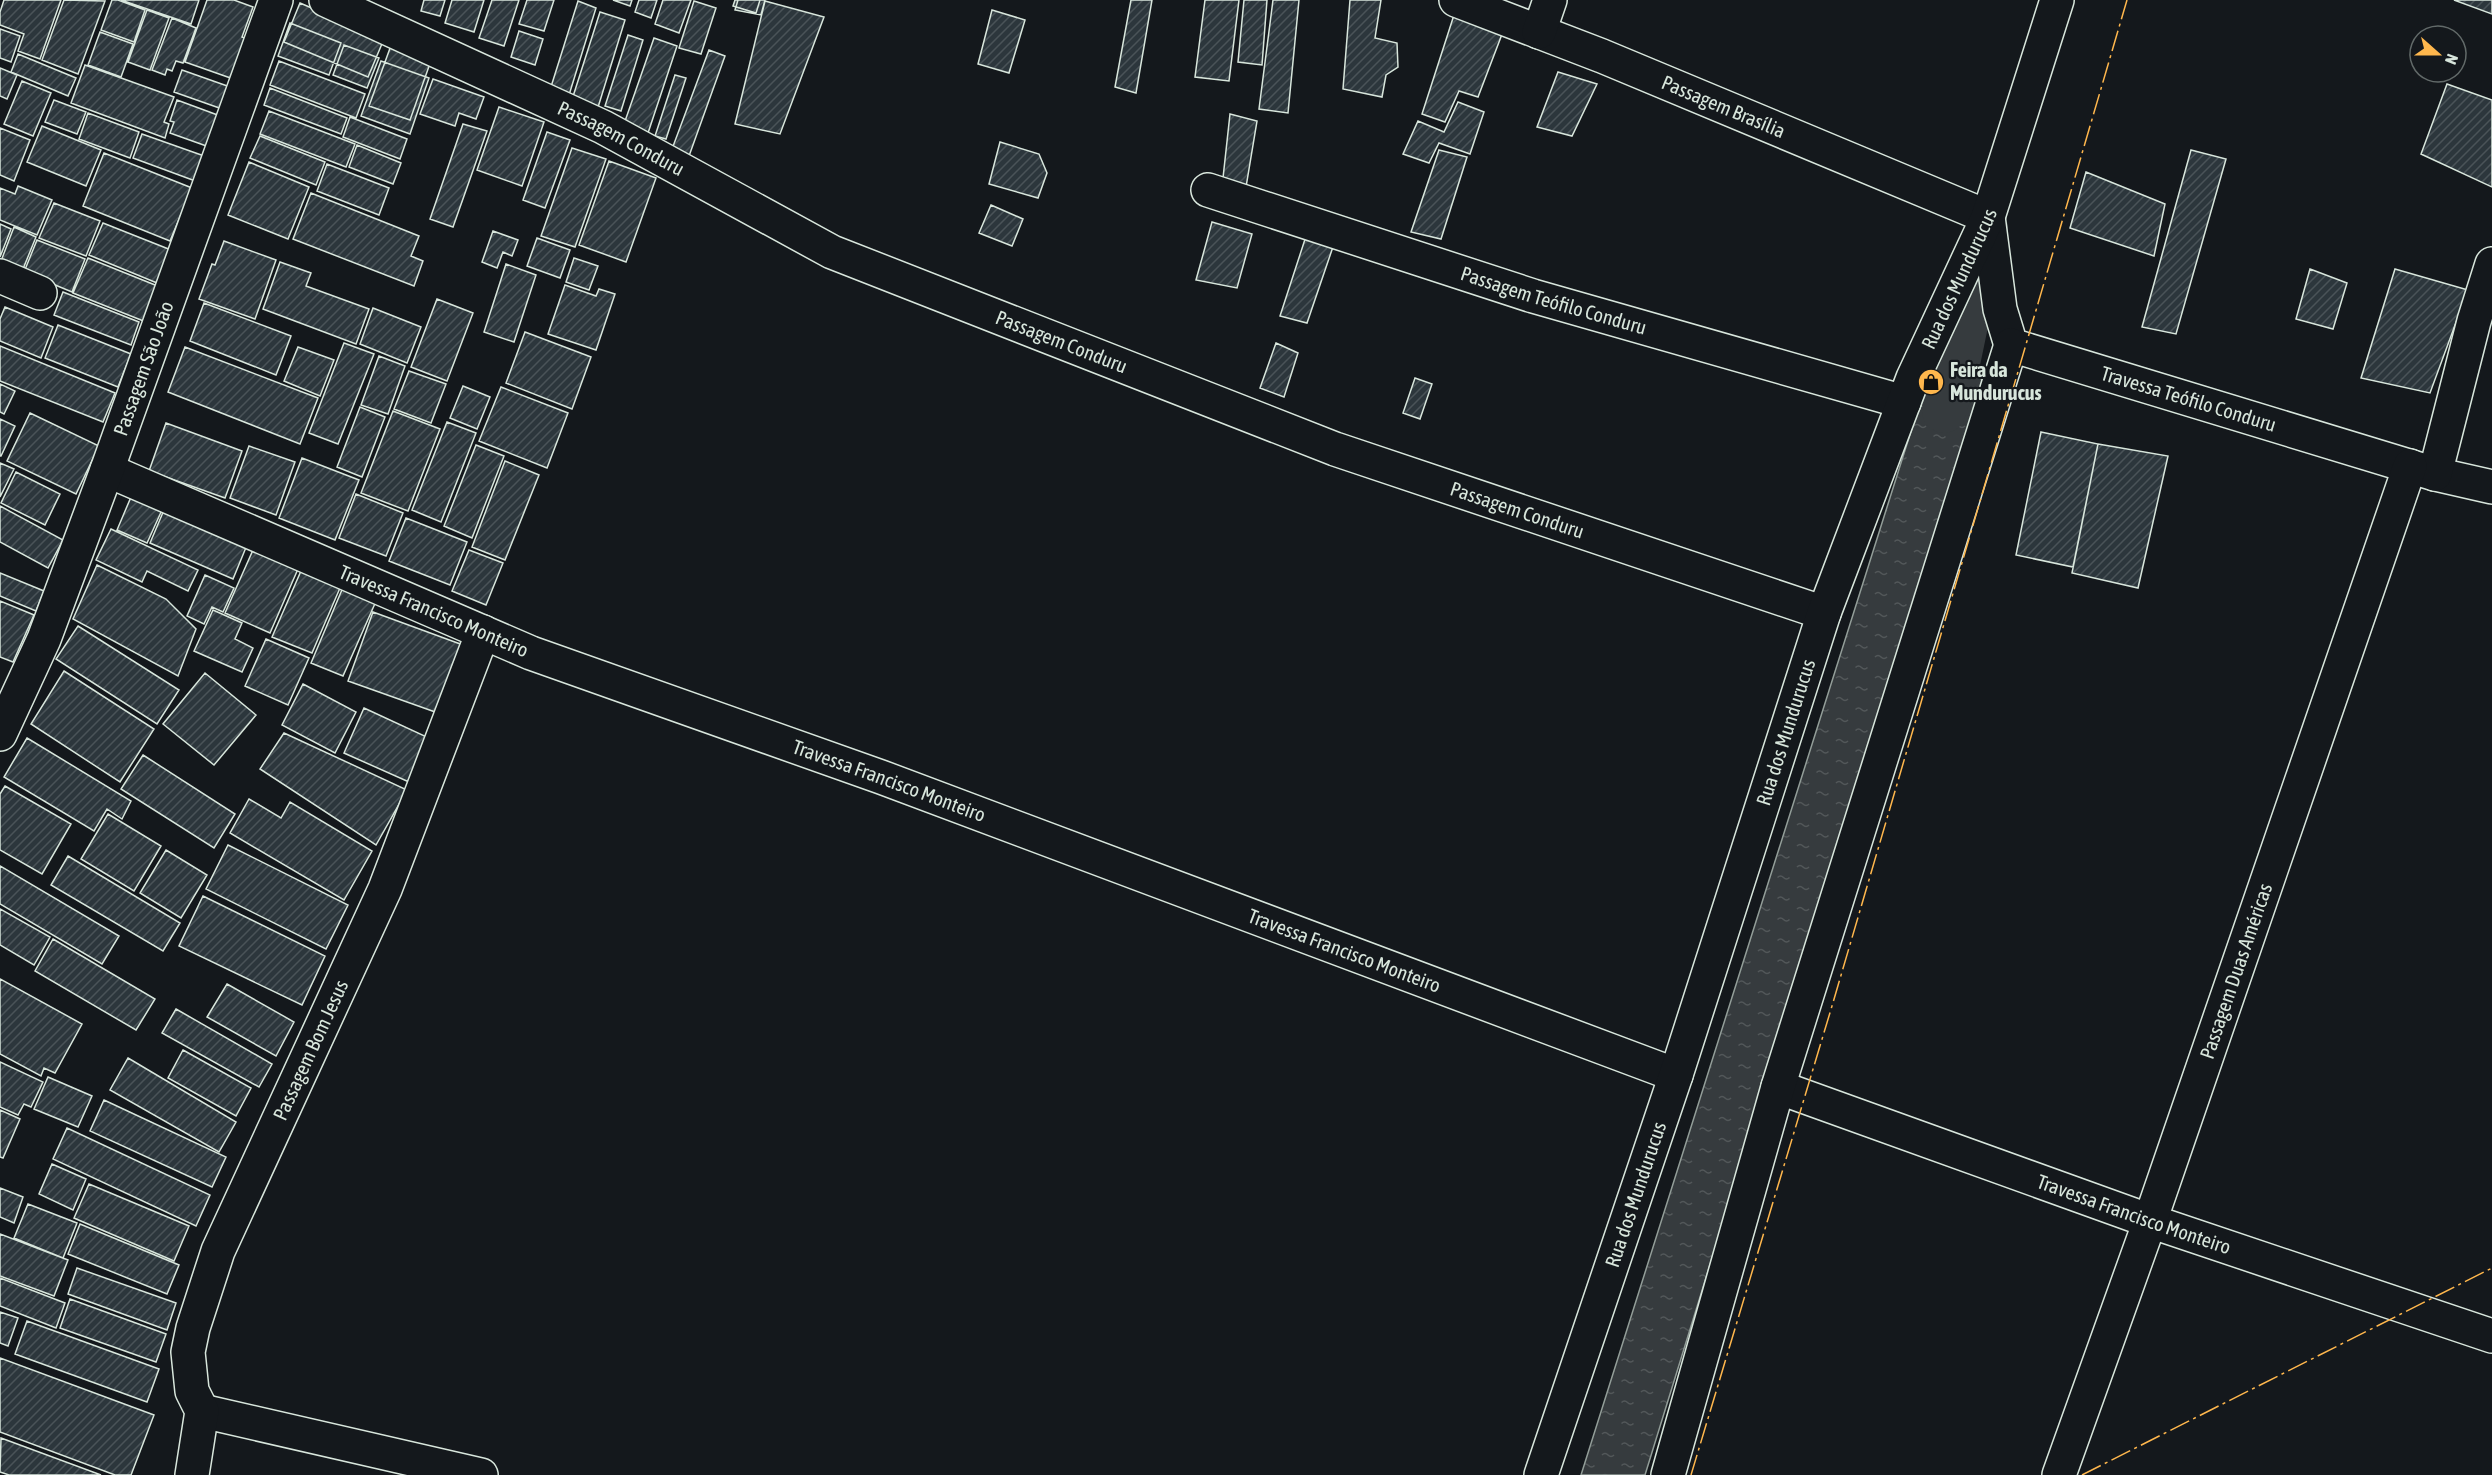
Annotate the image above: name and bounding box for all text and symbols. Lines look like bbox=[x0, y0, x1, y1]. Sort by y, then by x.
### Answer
north arrow bbox=[2408, 24, 2468, 84]
text: N bbox=[2442, 52, 2462, 67]
street label: Passagem Brasília bbox=[1658, 70, 1789, 142]
street label: Passagem Conduru bbox=[554, 96, 689, 180]
street label: Rua dos Mundurucus bbox=[1916, 206, 2001, 352]
street label: Passagem Teófilo Conduru bbox=[1458, 261, 1649, 339]
street label: Passagem São João bbox=[108, 298, 178, 438]
street label: Passagem Conduru bbox=[992, 305, 1131, 378]
place label: Feira da Mundurucus bbox=[1950, 358, 2042, 404]
street label: Travessa Teófilo Conduru bbox=[2098, 361, 2279, 436]
shop icon: Feira da Mundurucus bbox=[1916, 367, 1946, 397]
street label: Passagem Conduru bbox=[1448, 477, 1587, 543]
street label: Travessa Francisco Monteiro bbox=[336, 560, 532, 662]
street label: Rua dos Mundurucus bbox=[1751, 656, 1819, 808]
street label: Travessa Francisco Monteiro bbox=[790, 735, 989, 826]
street label: Passagem Duas Américas bbox=[2195, 880, 2276, 1062]
street label: Travessa Francisco Monteiro bbox=[1245, 904, 1444, 997]
street label: Passagem Bom Jesus bbox=[268, 976, 352, 1124]
street label: Rua dos Mundurucus bbox=[1600, 1119, 1670, 1270]
street label: Travessa Francisco Monteiro bbox=[2034, 1169, 2234, 1258]

